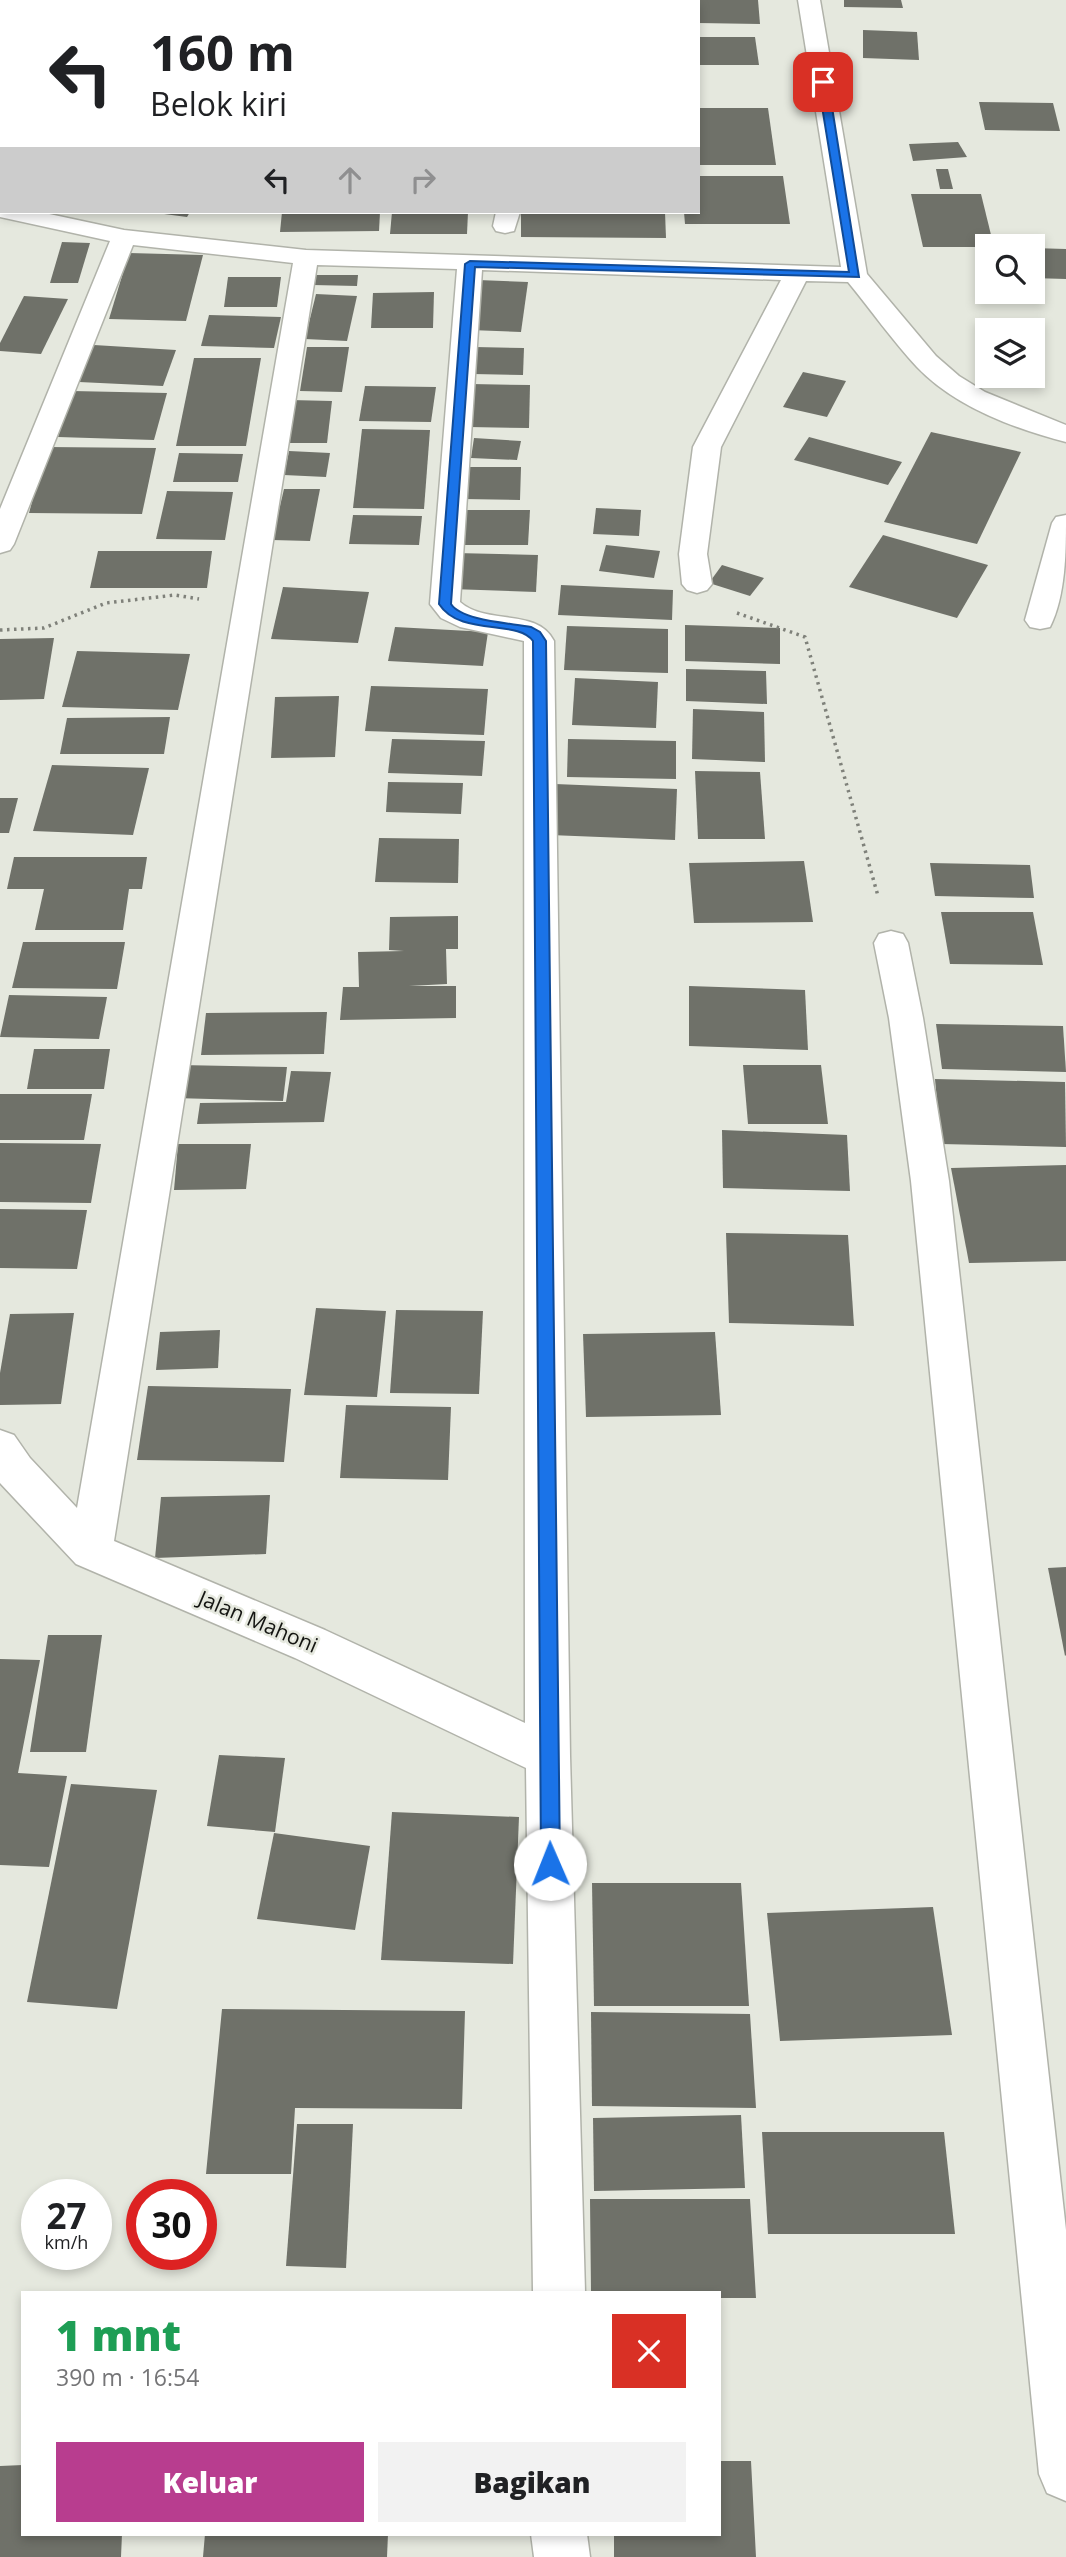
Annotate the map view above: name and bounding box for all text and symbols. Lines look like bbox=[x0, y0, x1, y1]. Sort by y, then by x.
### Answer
text: 160 m bbox=[150, 19, 295, 85]
icon: left bbox=[35, 28, 126, 119]
pin bbox=[793, 52, 853, 112]
icon: arrive bbox=[804, 63, 842, 101]
text: Belok kiri bbox=[150, 82, 287, 125]
icon: left bbox=[258, 161, 296, 199]
icon: ahead bbox=[331, 161, 369, 199]
icon: right bbox=[404, 161, 442, 199]
map controls bbox=[975, 234, 1045, 388]
button: search bbox=[975, 234, 1045, 304]
button: layers bbox=[975, 318, 1045, 388]
street label: Jalan Mahoni bbox=[193, 1583, 322, 1659]
position arrow bbox=[513, 1827, 587, 1901]
speed limit sign: 30 bbox=[126, 2179, 217, 2270]
text: 27 bbox=[46, 2192, 87, 2239]
text: km/h bbox=[45, 2230, 88, 2254]
text: 1 mnt bbox=[56, 2306, 181, 2363]
button: close bbox=[612, 2314, 686, 2388]
text: 390 m · 16:54 bbox=[56, 2361, 199, 2393]
button: Keluar bbox=[56, 2442, 364, 2522]
button: Bagikan bbox=[378, 2442, 686, 2522]

